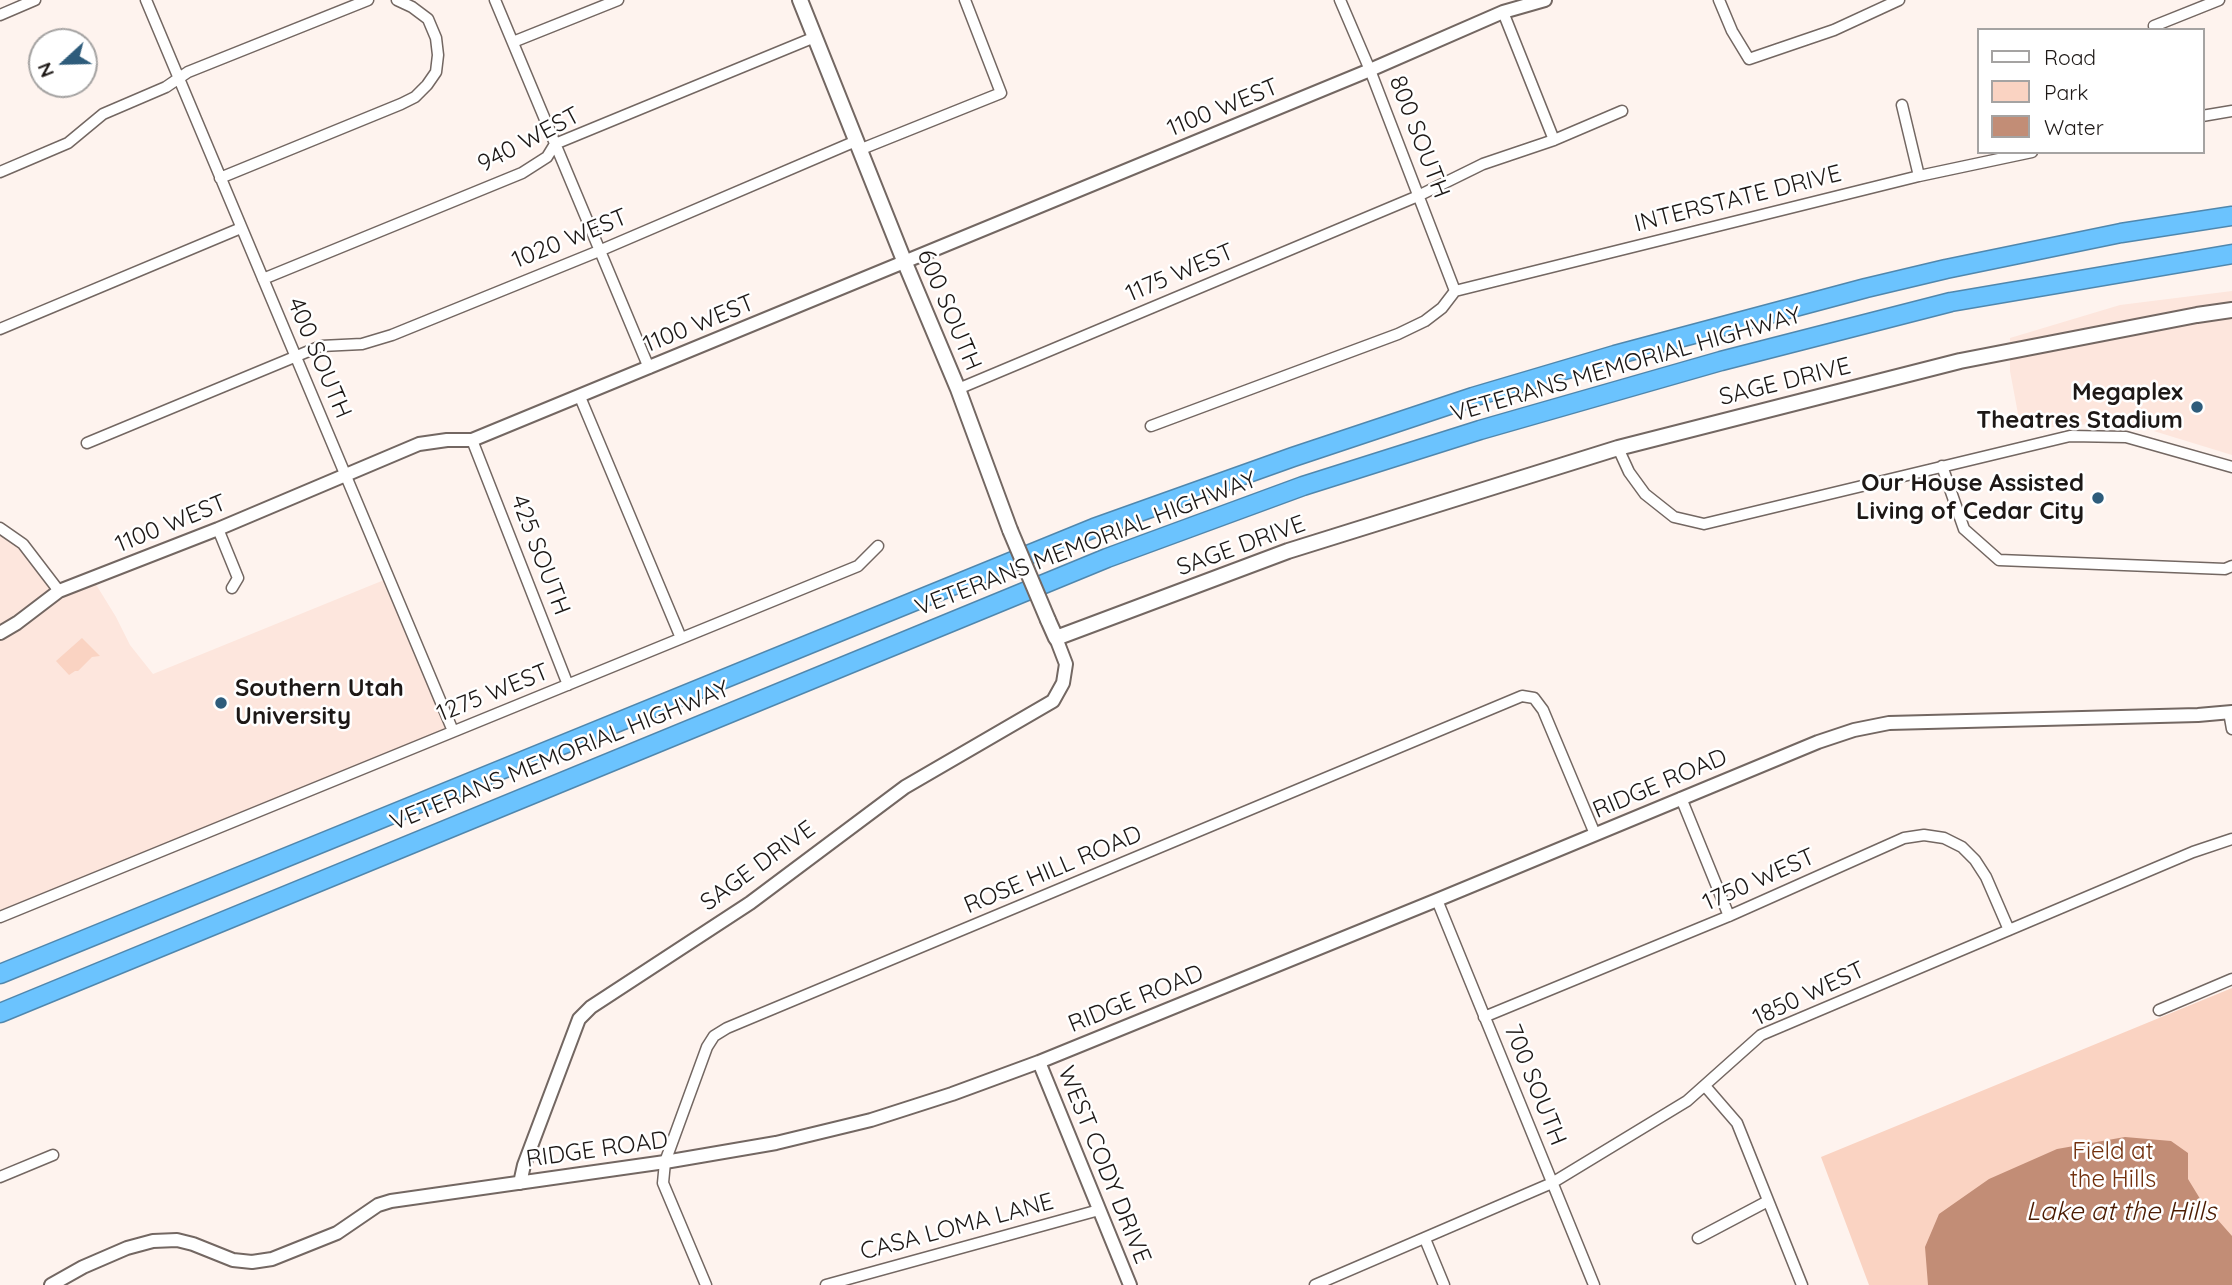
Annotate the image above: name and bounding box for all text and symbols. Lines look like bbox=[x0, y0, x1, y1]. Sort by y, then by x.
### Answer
north arrow bbox=[28, 28, 98, 98]
legend bbox=[1976, 28, 2204, 154]
text: Road bbox=[2044, 44, 2096, 70]
text: N bbox=[32, 59, 59, 81]
street label: 800 SOUTH bbox=[1382, 72, 1456, 202]
street label: 1100 WEST bbox=[1163, 73, 1283, 143]
text: Park bbox=[2044, 79, 2088, 105]
street label: 940 WEST bbox=[473, 101, 585, 179]
text: Water bbox=[2044, 114, 2104, 140]
street label: INTERSTATE DRIVE bbox=[1631, 159, 1845, 239]
street label: 1020 WEST bbox=[508, 203, 632, 275]
street label: 1175 WEST bbox=[1122, 237, 1238, 309]
street label: 600 SOUTH bbox=[911, 245, 987, 375]
street label: 1100 WEST bbox=[639, 289, 759, 359]
street label: 400 SOUTH bbox=[281, 293, 357, 423]
street label: VETERANS MEMORIAL HIGHWAY bbox=[1447, 301, 1805, 429]
street label: SAGE DRIVE bbox=[1716, 352, 1854, 412]
place label: Megaplex Theatres Stadium bbox=[1976, 379, 2183, 435]
marker: Megaplex Theatres Stadium bbox=[2189, 399, 2205, 415]
street label: VETERANS MEMORIAL HIGHWAY bbox=[911, 465, 1261, 623]
place label: Our House Assisted Living of Cedar City bbox=[1856, 470, 2084, 526]
street label: 1100 WEST bbox=[111, 489, 231, 559]
marker: Our House Assisted Living of Cedar City bbox=[2090, 490, 2106, 506]
street label: 425 SOUTH bbox=[504, 491, 576, 619]
street label: SAGE DRIVE bbox=[1173, 509, 1309, 583]
street label: 1275 WEST bbox=[433, 657, 553, 729]
place label: Southern Utah University bbox=[235, 675, 404, 731]
street label: VETERANS MEMORIAL HIGHWAY bbox=[386, 675, 734, 837]
marker: Southern Utah University bbox=[213, 695, 229, 711]
street label: RIDGE ROAD bbox=[1589, 743, 1731, 825]
street label: SAGE DRIVE bbox=[695, 815, 821, 917]
street label: ROSE HILL ROAD bbox=[960, 820, 1146, 920]
street label: 1750 WEST bbox=[1698, 842, 1820, 918]
street label: 1850 WEST bbox=[1748, 955, 1870, 1033]
street label: RIDGE ROAD bbox=[1064, 959, 1208, 1039]
street label: 700 SOUTH bbox=[1498, 1020, 1572, 1150]
street label: WEST CODY DRIVE bbox=[1051, 1062, 1157, 1268]
street label: RIDGE ROAD bbox=[524, 1126, 670, 1174]
park label: Field at the Hills bbox=[2070, 1138, 2156, 1194]
street label: CASA LOMA LANE bbox=[857, 1187, 1057, 1267]
water label: Lake at the Hills bbox=[2026, 1196, 2216, 1228]

